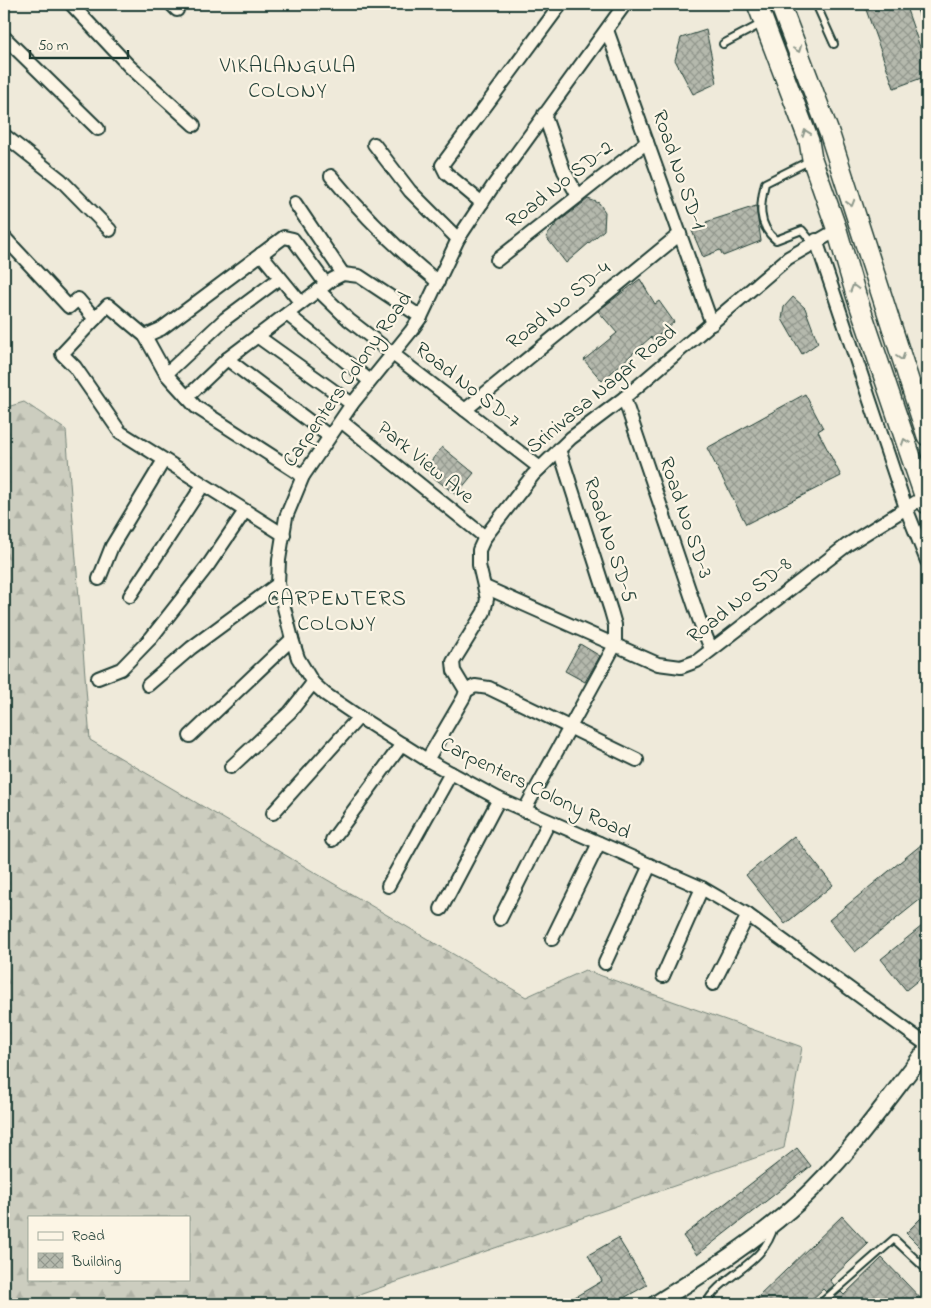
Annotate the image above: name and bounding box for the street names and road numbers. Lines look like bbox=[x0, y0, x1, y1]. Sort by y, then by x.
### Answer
street label: Road No SD-1 bbox=[644, 106, 713, 234]
street label: Road No SD-2 bbox=[500, 134, 620, 236]
street label: Road No SD-4 bbox=[500, 254, 618, 358]
street label: Carpenters Colony Road bbox=[276, 286, 422, 475]
street label: Srinivasa Nagar Road bbox=[520, 318, 685, 464]
street label: Road No SD-7 bbox=[408, 335, 526, 437]
street label: Park View Ave bbox=[370, 414, 481, 512]
street label: Road No SD-3 bbox=[650, 453, 720, 583]
street label: Road No SD-5 bbox=[575, 474, 643, 606]
street label: Road No SD-8 bbox=[681, 550, 799, 652]
street label: Carpenters Colony Road bbox=[434, 730, 636, 850]

